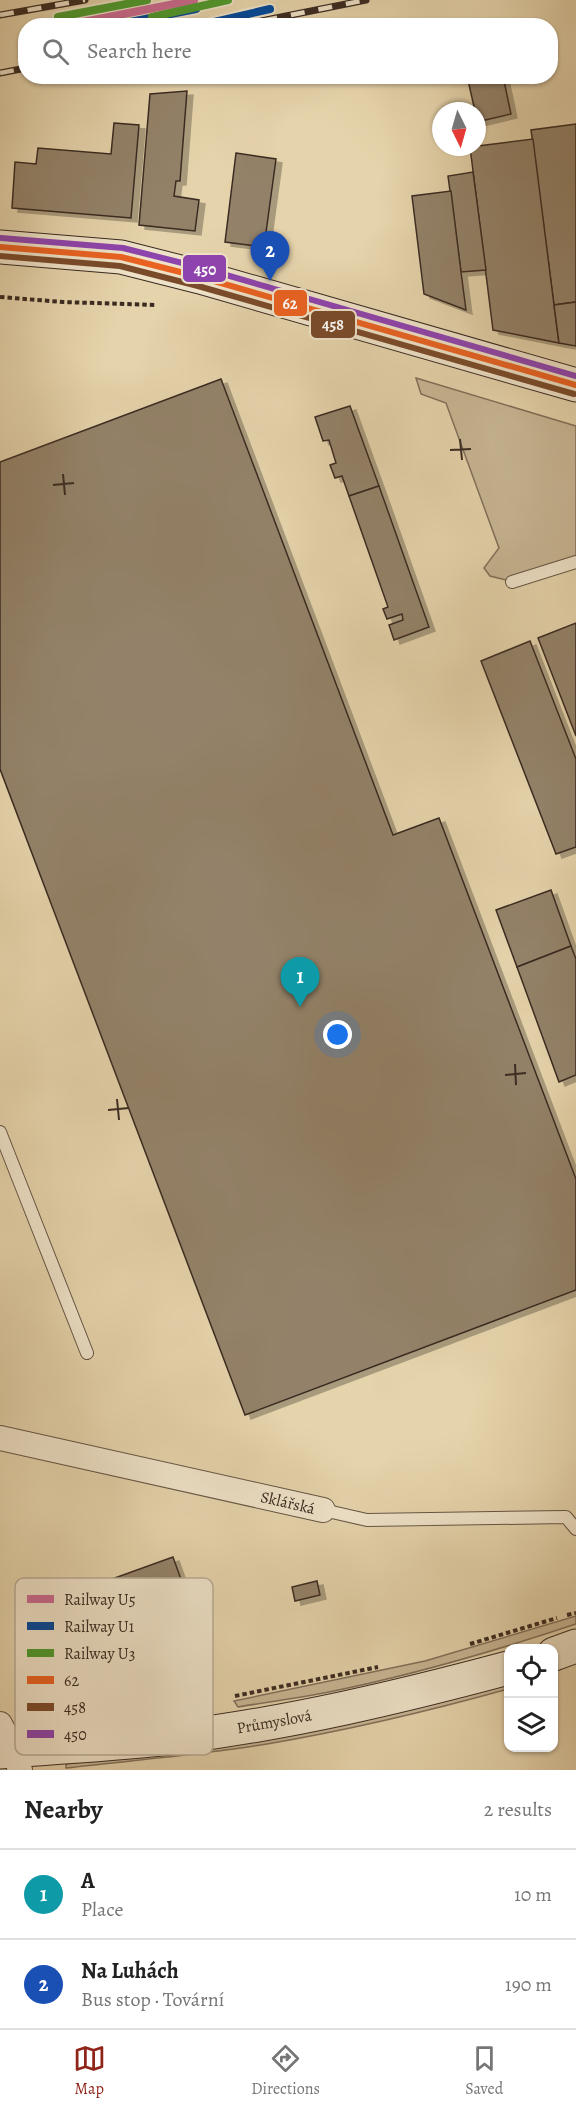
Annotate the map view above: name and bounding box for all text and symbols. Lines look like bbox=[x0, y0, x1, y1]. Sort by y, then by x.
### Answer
search box bbox=[18, 18, 558, 84]
icon: search bbox=[39, 35, 72, 68]
text: Search here bbox=[87, 36, 192, 66]
north arrow bbox=[432, 102, 486, 156]
pin: 2 bbox=[250, 232, 290, 281]
line badge: 450 bbox=[182, 254, 227, 283]
text: 450 bbox=[194, 259, 216, 281]
line badge: 62 bbox=[273, 289, 308, 317]
text: 62 bbox=[282, 293, 298, 315]
line badge: 458 bbox=[310, 310, 356, 339]
text: 458 bbox=[322, 314, 344, 336]
pin: 1 bbox=[280, 958, 320, 1007]
your location bbox=[323, 1020, 352, 1049]
street label: Sklářská bbox=[258, 1486, 318, 1520]
legend bbox=[15, 1578, 213, 1755]
text: Railway U5 bbox=[64, 1589, 136, 1611]
text: Railway U1 bbox=[64, 1616, 135, 1638]
text: Railway U3 bbox=[64, 1643, 135, 1665]
map controls bbox=[504, 1644, 558, 1752]
button: locate bbox=[504, 1644, 558, 1698]
text: 62 bbox=[64, 1670, 79, 1692]
text: 458 bbox=[64, 1697, 86, 1719]
button: layers bbox=[504, 1698, 558, 1752]
street label: Průmyslová bbox=[235, 1704, 314, 1739]
text: 450 bbox=[64, 1724, 87, 1746]
text: Nearby bbox=[24, 1792, 103, 1827]
text: 2 results bbox=[484, 1796, 552, 1823]
text: A bbox=[81, 1866, 95, 1896]
text: 1 bbox=[40, 1881, 47, 1908]
text: 10 m bbox=[514, 1881, 552, 1908]
text: Place bbox=[81, 1896, 123, 1923]
text: Na Luhách bbox=[81, 1956, 179, 1986]
text: 2 bbox=[39, 1971, 48, 1998]
text: 190 m bbox=[505, 1971, 552, 1998]
text: Bus stop · Tovární bbox=[81, 1986, 224, 2013]
tab: Map bbox=[73, 2042, 106, 2100]
tab: Directions bbox=[251, 2042, 320, 2100]
tab: Saved bbox=[465, 2042, 503, 2100]

